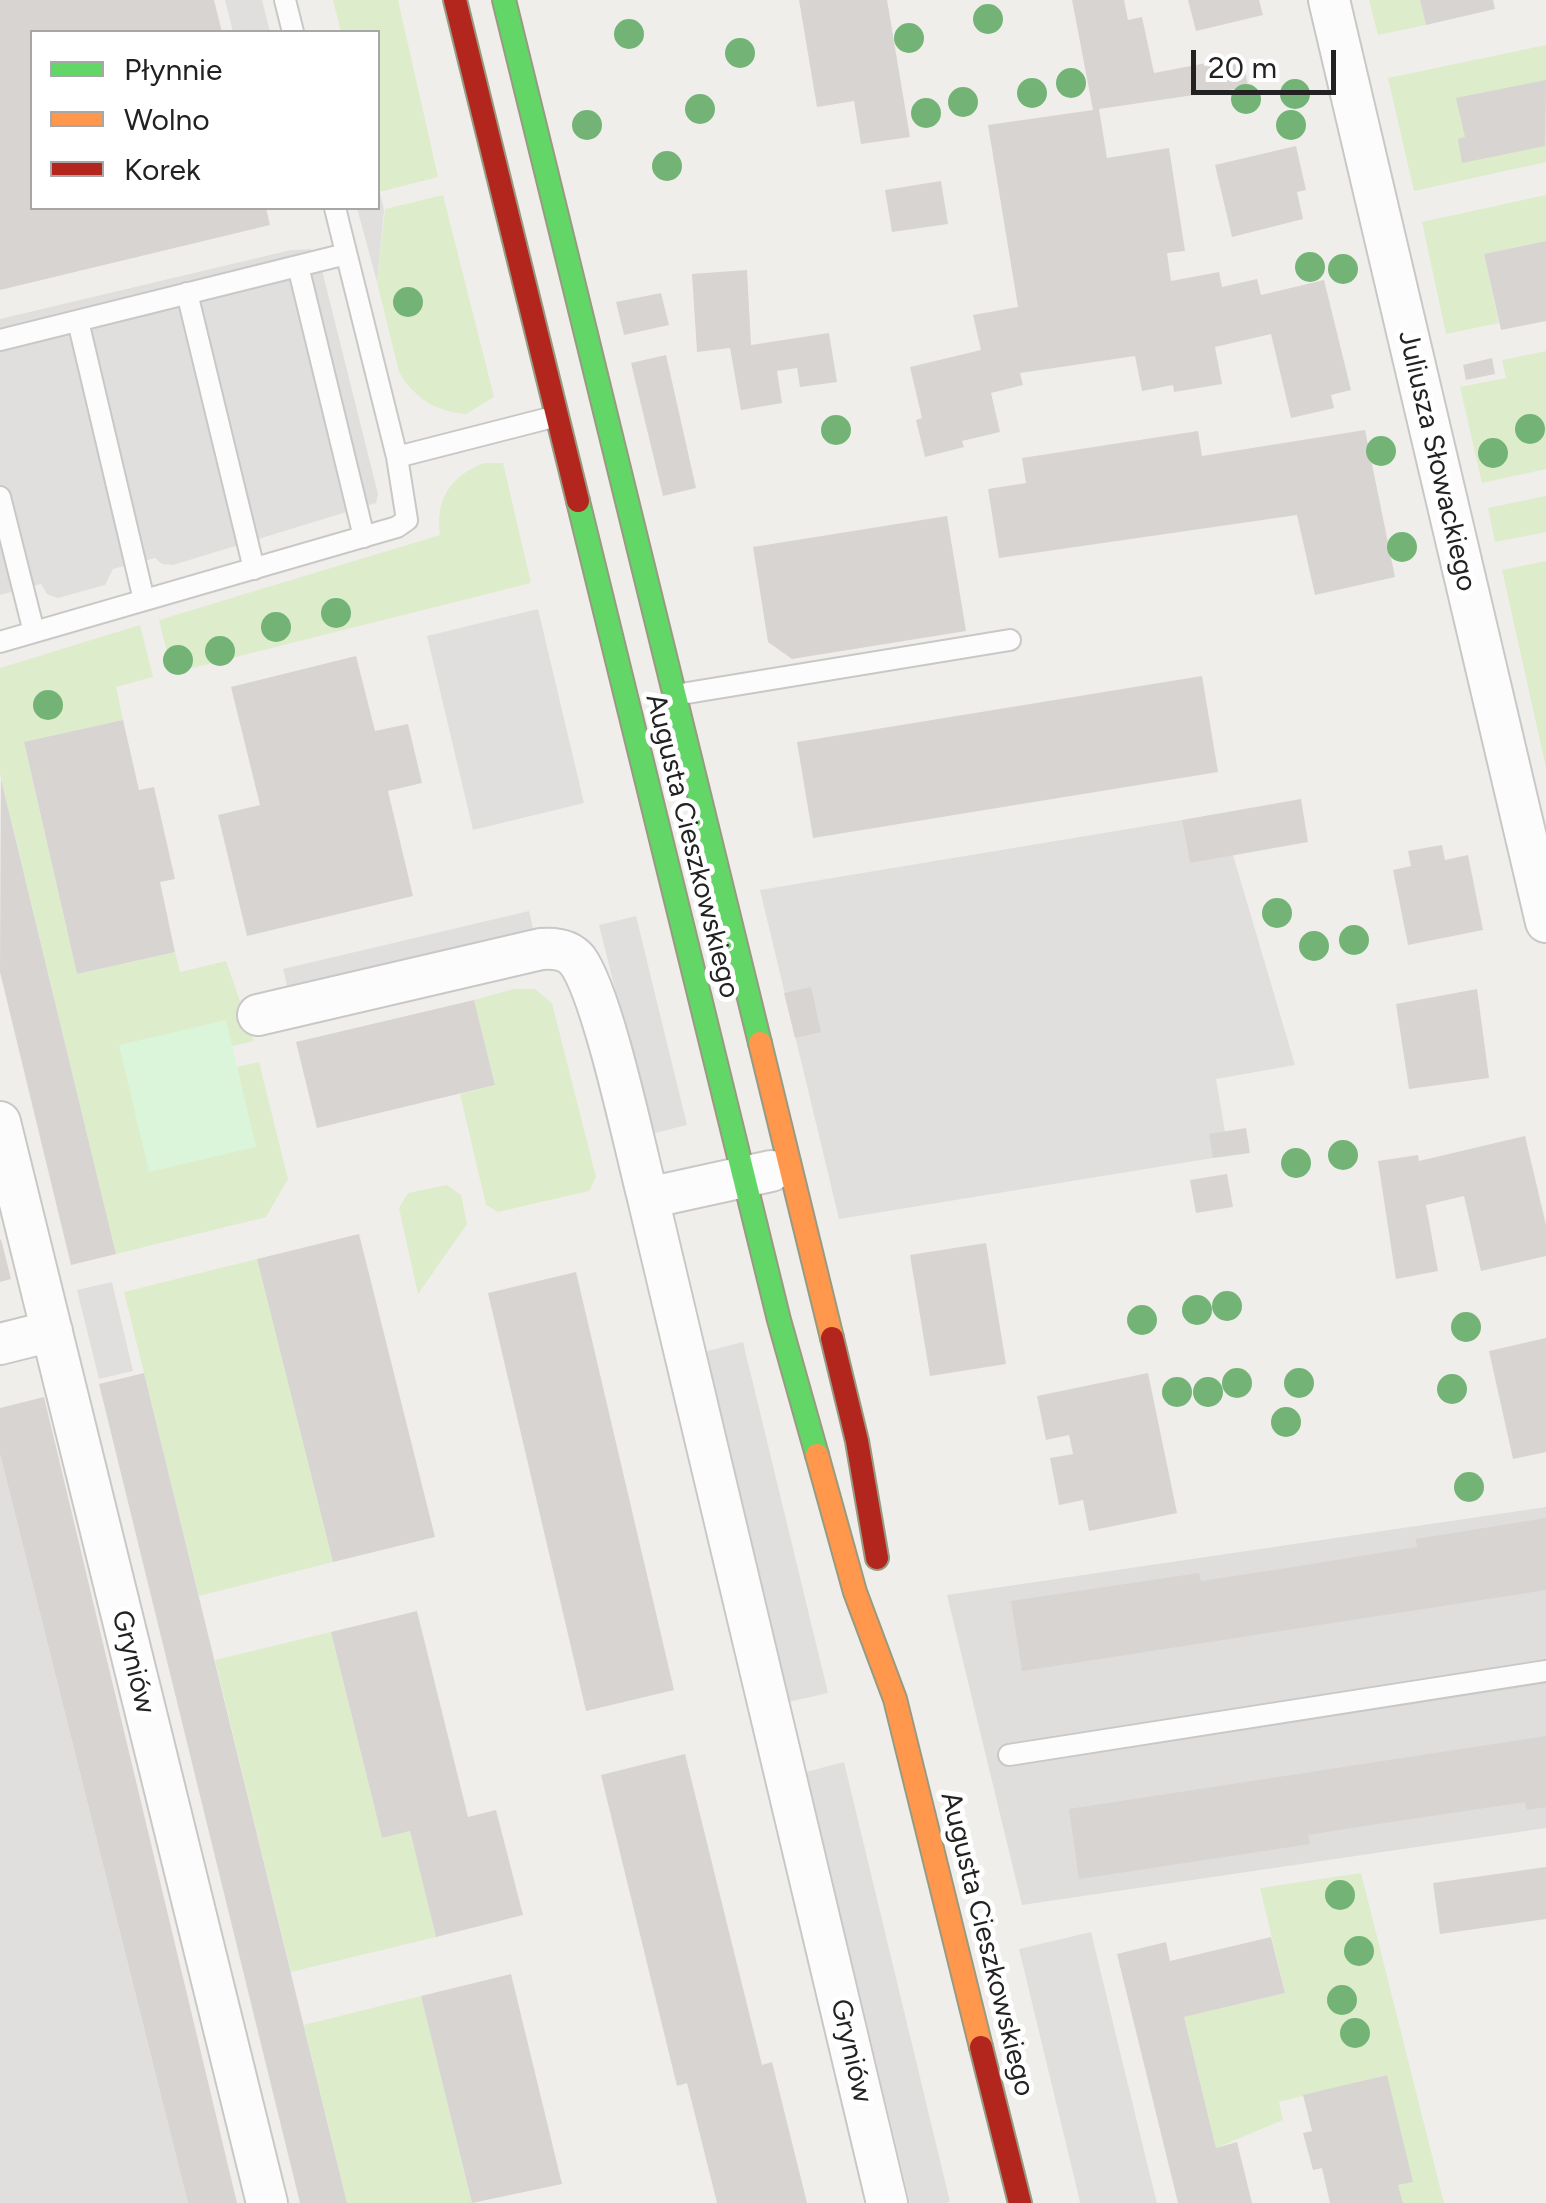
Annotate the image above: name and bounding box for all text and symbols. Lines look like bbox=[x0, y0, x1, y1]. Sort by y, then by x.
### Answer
legend bbox=[30, 30, 380, 210]
scale bar bbox=[1196, 30, 1341, 92]
text: 20 m bbox=[1208, 49, 1277, 86]
text: Płynnie bbox=[124, 51, 222, 88]
text: Wolno bbox=[124, 101, 210, 138]
text: Korek bbox=[124, 151, 201, 188]
street label: Juliusza Słowackiego bbox=[1391, 327, 1483, 595]
street label: Augusta Cieszkowskiego bbox=[638, 690, 746, 1002]
street label: Gryniów bbox=[104, 1607, 162, 1717]
street label: Augusta Cieszkowskiego bbox=[933, 1788, 1041, 2100]
street label: Gryniów bbox=[823, 1996, 879, 2106]

